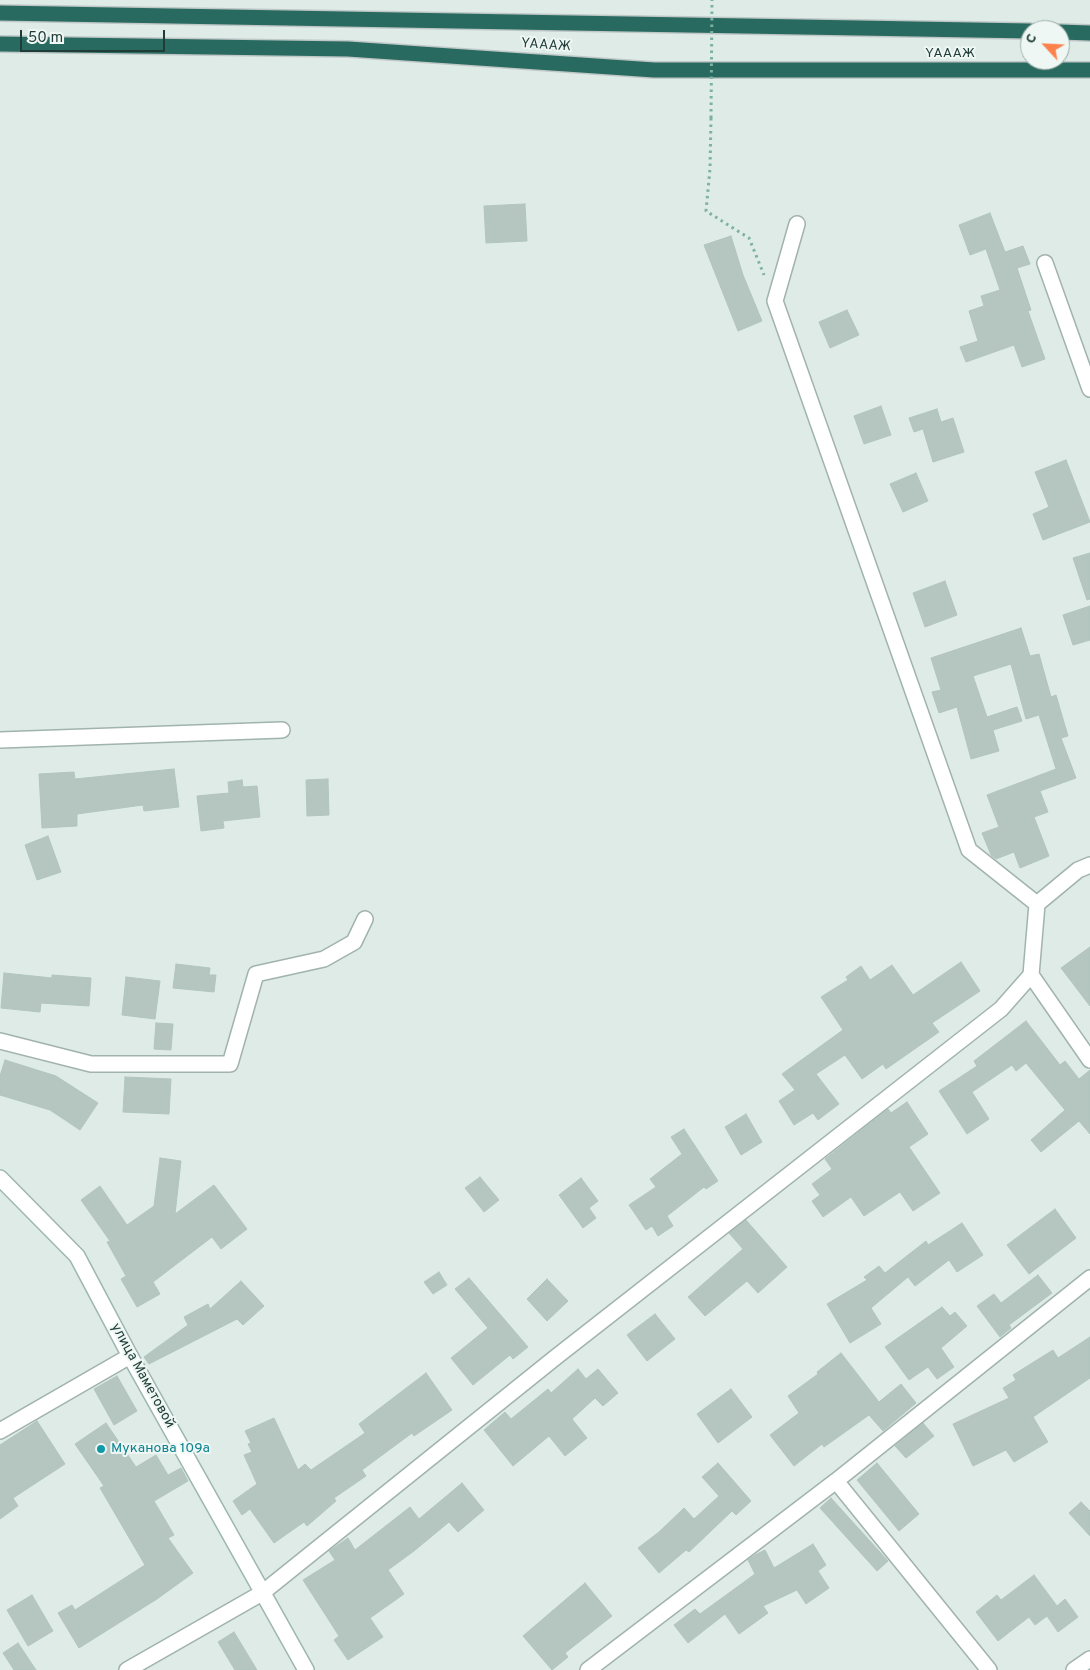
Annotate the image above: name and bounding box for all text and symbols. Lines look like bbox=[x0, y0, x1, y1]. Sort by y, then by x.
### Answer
scale bar bbox=[22, 20, 168, 52]
north arrow bbox=[1020, 20, 1070, 70]
text: 50 m bbox=[28, 29, 63, 48]
text: С bbox=[1022, 31, 1041, 47]
street label: ҮАААЖ bbox=[520, 36, 572, 56]
street label: ҮАААЖ bbox=[925, 46, 975, 62]
street label: улица Маметовой bbox=[106, 1321, 178, 1431]
place label: Муканова 109а bbox=[111, 1441, 210, 1457]
marker: Муканова 109а bbox=[95, 1443, 107, 1455]

